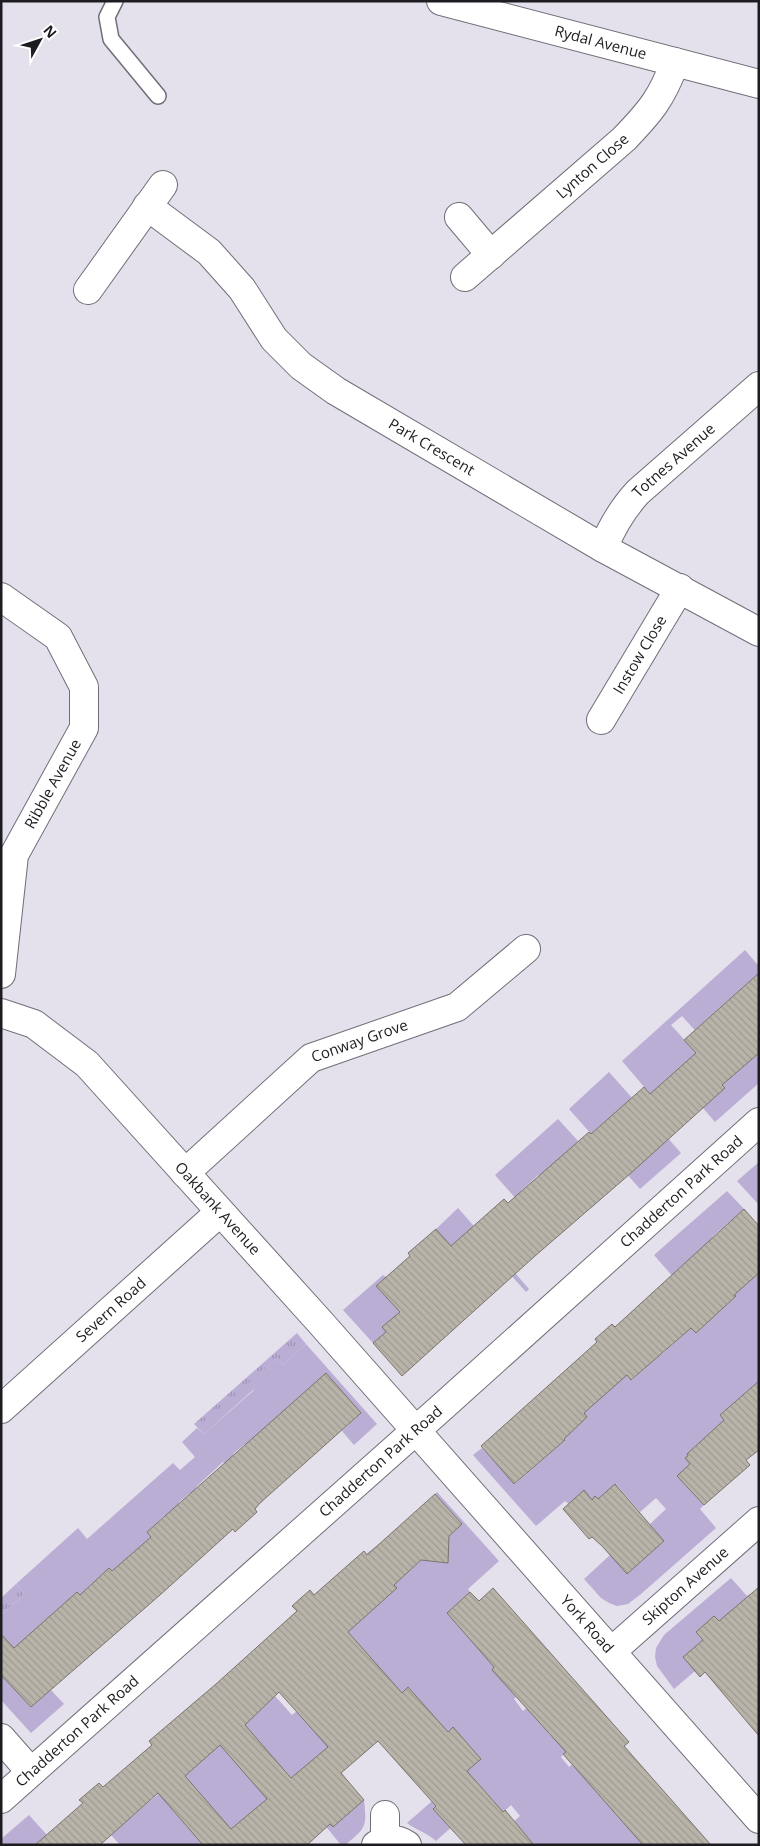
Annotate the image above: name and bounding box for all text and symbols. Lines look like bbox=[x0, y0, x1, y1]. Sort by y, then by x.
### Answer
north arrow bbox=[15, 15, 65, 65]
street label: Rydal Avenue bbox=[553, 20, 649, 63]
text: N bbox=[39, 21, 61, 42]
street label: Lynton Close bbox=[551, 128, 632, 202]
street label: Park Crescent bbox=[385, 413, 479, 479]
street label: Totnes Avenue bbox=[627, 418, 719, 501]
street label: Instow Close bbox=[608, 611, 670, 697]
street label: Ribble Avenue bbox=[19, 735, 85, 832]
street label: Conway Grove bbox=[308, 1014, 410, 1066]
street label: Chadderton Park Road bbox=[615, 1131, 746, 1251]
street label: Oakbank Avenue bbox=[171, 1157, 266, 1259]
street label: Severn Road bbox=[71, 1273, 150, 1346]
street label: Chadderton Park Road bbox=[314, 1401, 446, 1521]
street label: Skipton Avenue bbox=[637, 1542, 732, 1629]
street label: York Road bbox=[557, 1590, 619, 1657]
street label: Chadderton Park Road bbox=[11, 1670, 142, 1791]

